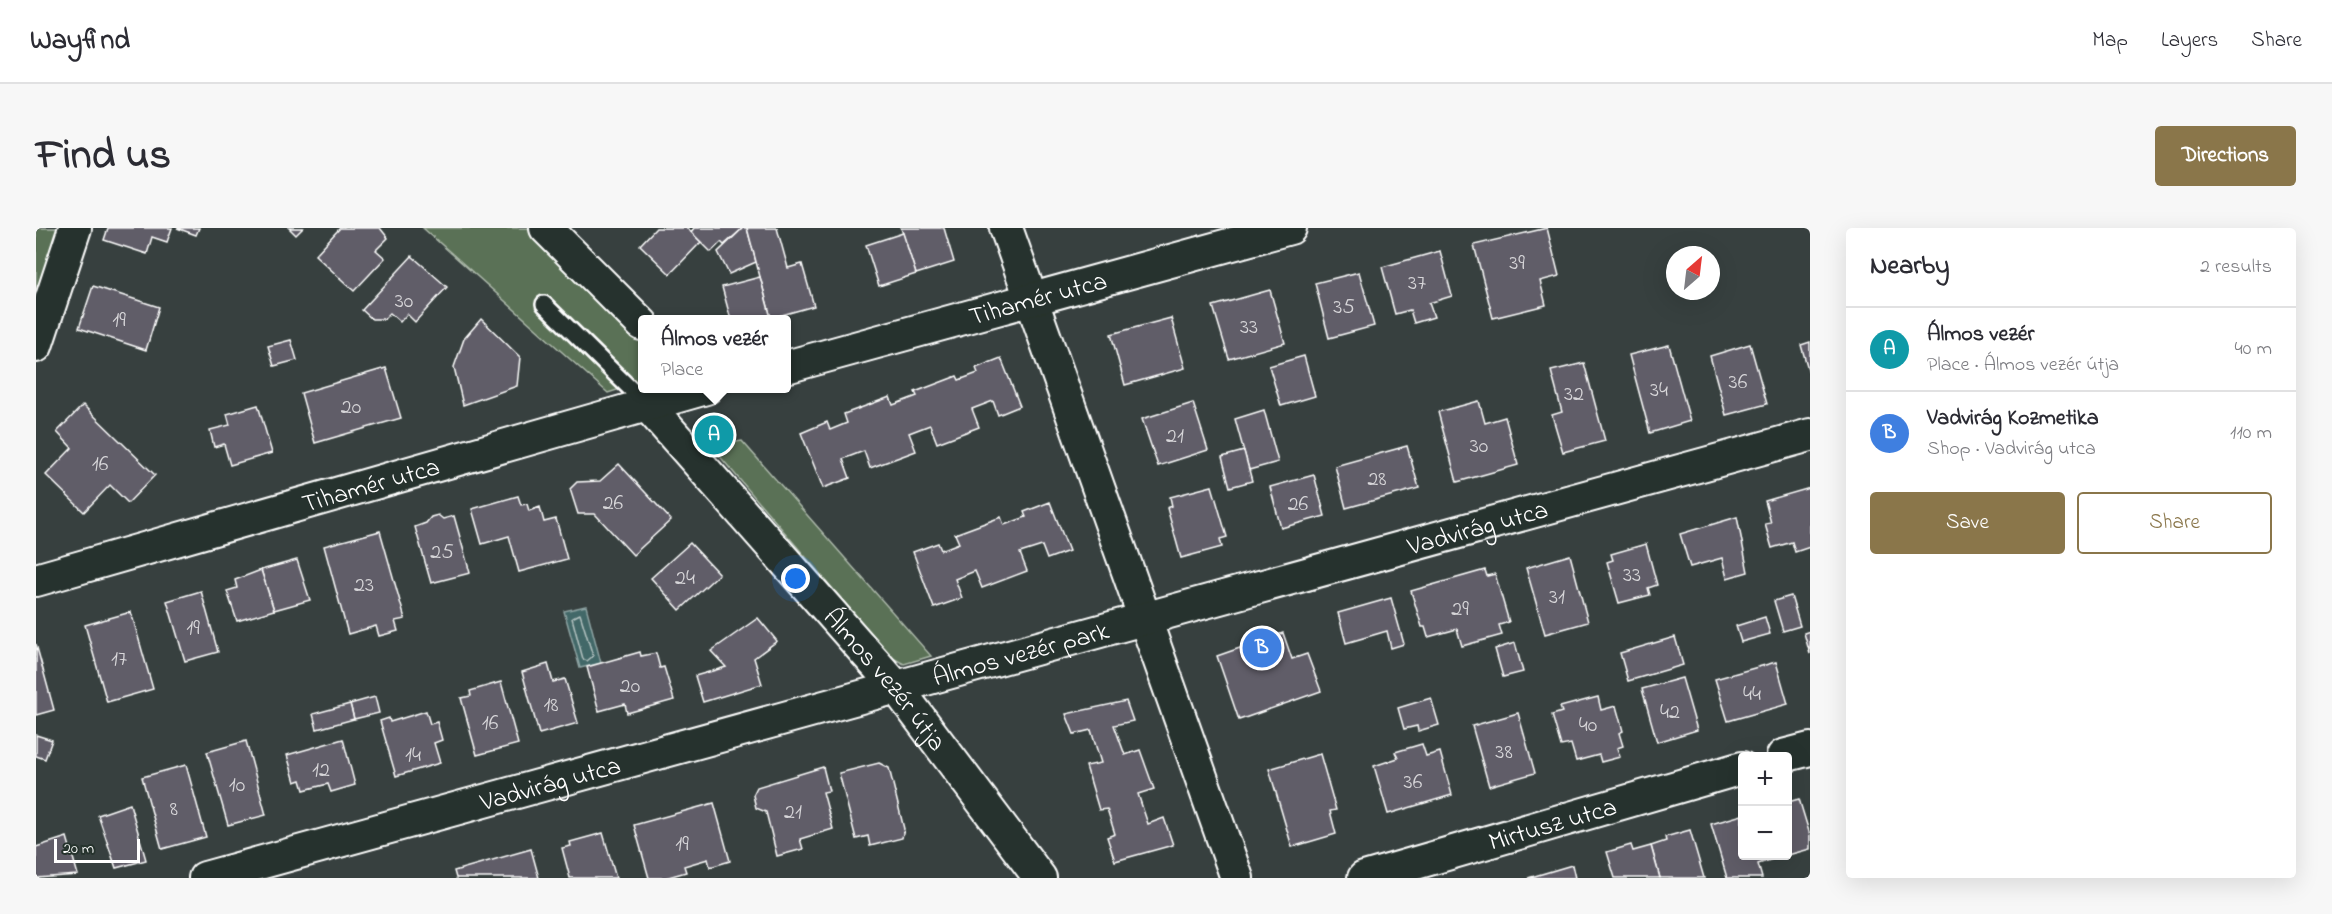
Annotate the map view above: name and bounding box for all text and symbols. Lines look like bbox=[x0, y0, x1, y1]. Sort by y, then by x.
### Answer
text: Wayfind bbox=[30, 21, 130, 62]
text: Map bbox=[2092, 26, 2128, 56]
text: Layers bbox=[2161, 26, 2218, 56]
text: Share bbox=[2251, 26, 2302, 56]
text: Find us bbox=[36, 126, 171, 187]
button: Directions bbox=[2155, 126, 2296, 186]
north arrow bbox=[1666, 246, 1720, 300]
house number: 39 bbox=[1509, 248, 1525, 280]
text: Nearby bbox=[1870, 248, 1949, 286]
text: 2 results bbox=[2200, 253, 2272, 282]
street label: Tihamér utca bbox=[965, 263, 1112, 338]
house number: 37 bbox=[1408, 268, 1426, 300]
house number: 30 bbox=[395, 286, 413, 318]
house number: 35 bbox=[1333, 292, 1355, 324]
house number: 19 bbox=[112, 305, 126, 337]
house number: 33 bbox=[1240, 312, 1258, 344]
popup bbox=[638, 315, 791, 393]
text: Álmos vezér bbox=[1927, 319, 2034, 351]
text: Álmos vezér bbox=[661, 324, 768, 356]
text: A bbox=[1883, 335, 1896, 364]
text: 40 m bbox=[2235, 335, 2272, 364]
text: Place · Álmos vezér útja bbox=[1927, 351, 2119, 380]
text: Place bbox=[661, 356, 703, 385]
house number: 36 bbox=[1729, 367, 1748, 399]
house number: 34 bbox=[1650, 375, 1668, 407]
house number: 32 bbox=[1564, 379, 1584, 411]
house number: 20 bbox=[341, 392, 361, 424]
text: Vadvirág Kozmetika bbox=[1927, 403, 2099, 435]
pin: A bbox=[694, 412, 734, 458]
text: B bbox=[1883, 419, 1896, 448]
text: 110 m bbox=[2230, 419, 2272, 448]
house number: 21 bbox=[1166, 421, 1184, 453]
house number: 30 bbox=[1470, 431, 1488, 463]
text: Shop · Vadvirág utca bbox=[1927, 435, 2096, 464]
house number: 16 bbox=[92, 449, 109, 481]
street label: Tihamér utca bbox=[298, 449, 445, 525]
house number: 28 bbox=[1367, 464, 1387, 496]
house number: 26 bbox=[603, 488, 624, 520]
house number: 26 bbox=[1288, 489, 1309, 521]
street label: Vadvirág utca bbox=[1403, 492, 1553, 567]
button: Save bbox=[1870, 492, 2065, 554]
button: Share bbox=[2077, 492, 2272, 554]
house number: 25 bbox=[430, 537, 454, 569]
house number: 33 bbox=[1623, 560, 1641, 592]
house number: 24 bbox=[675, 563, 695, 595]
your location bbox=[781, 564, 810, 593]
house number: 23 bbox=[354, 570, 374, 602]
house number: 31 bbox=[1549, 582, 1565, 614]
house number: 29 bbox=[1451, 594, 1469, 626]
street label: Álmos vezér útja bbox=[813, 601, 954, 760]
house number: 19 bbox=[186, 613, 200, 645]
street label: Álmos vezér park bbox=[929, 613, 1114, 698]
pin: B bbox=[1242, 626, 1282, 670]
house number: 17 bbox=[111, 644, 127, 676]
house number: 20 bbox=[620, 671, 640, 703]
house number: 44 bbox=[1743, 679, 1761, 711]
house number: 18 bbox=[543, 690, 559, 722]
house number: 42 bbox=[1660, 697, 1680, 729]
house number: 16 bbox=[482, 708, 499, 740]
house number: 40 bbox=[1579, 710, 1597, 742]
house number: 38 bbox=[1495, 737, 1513, 769]
house number: 14 bbox=[405, 740, 421, 772]
street label: Vadvirág utca bbox=[475, 748, 625, 823]
map controls bbox=[1738, 752, 1792, 860]
button: + bbox=[1738, 752, 1792, 806]
house number: 12 bbox=[312, 755, 330, 787]
house number: 36 bbox=[1404, 767, 1423, 799]
house number: 10 bbox=[229, 770, 245, 802]
street label: Mirtusz utca bbox=[1484, 789, 1622, 863]
house number: 8 bbox=[170, 794, 178, 826]
house number: 21 bbox=[784, 797, 802, 829]
button: − bbox=[1738, 806, 1792, 860]
house number: 19 bbox=[675, 829, 689, 861]
scale bar bbox=[54, 836, 140, 864]
text: 20 m bbox=[63, 837, 94, 861]

